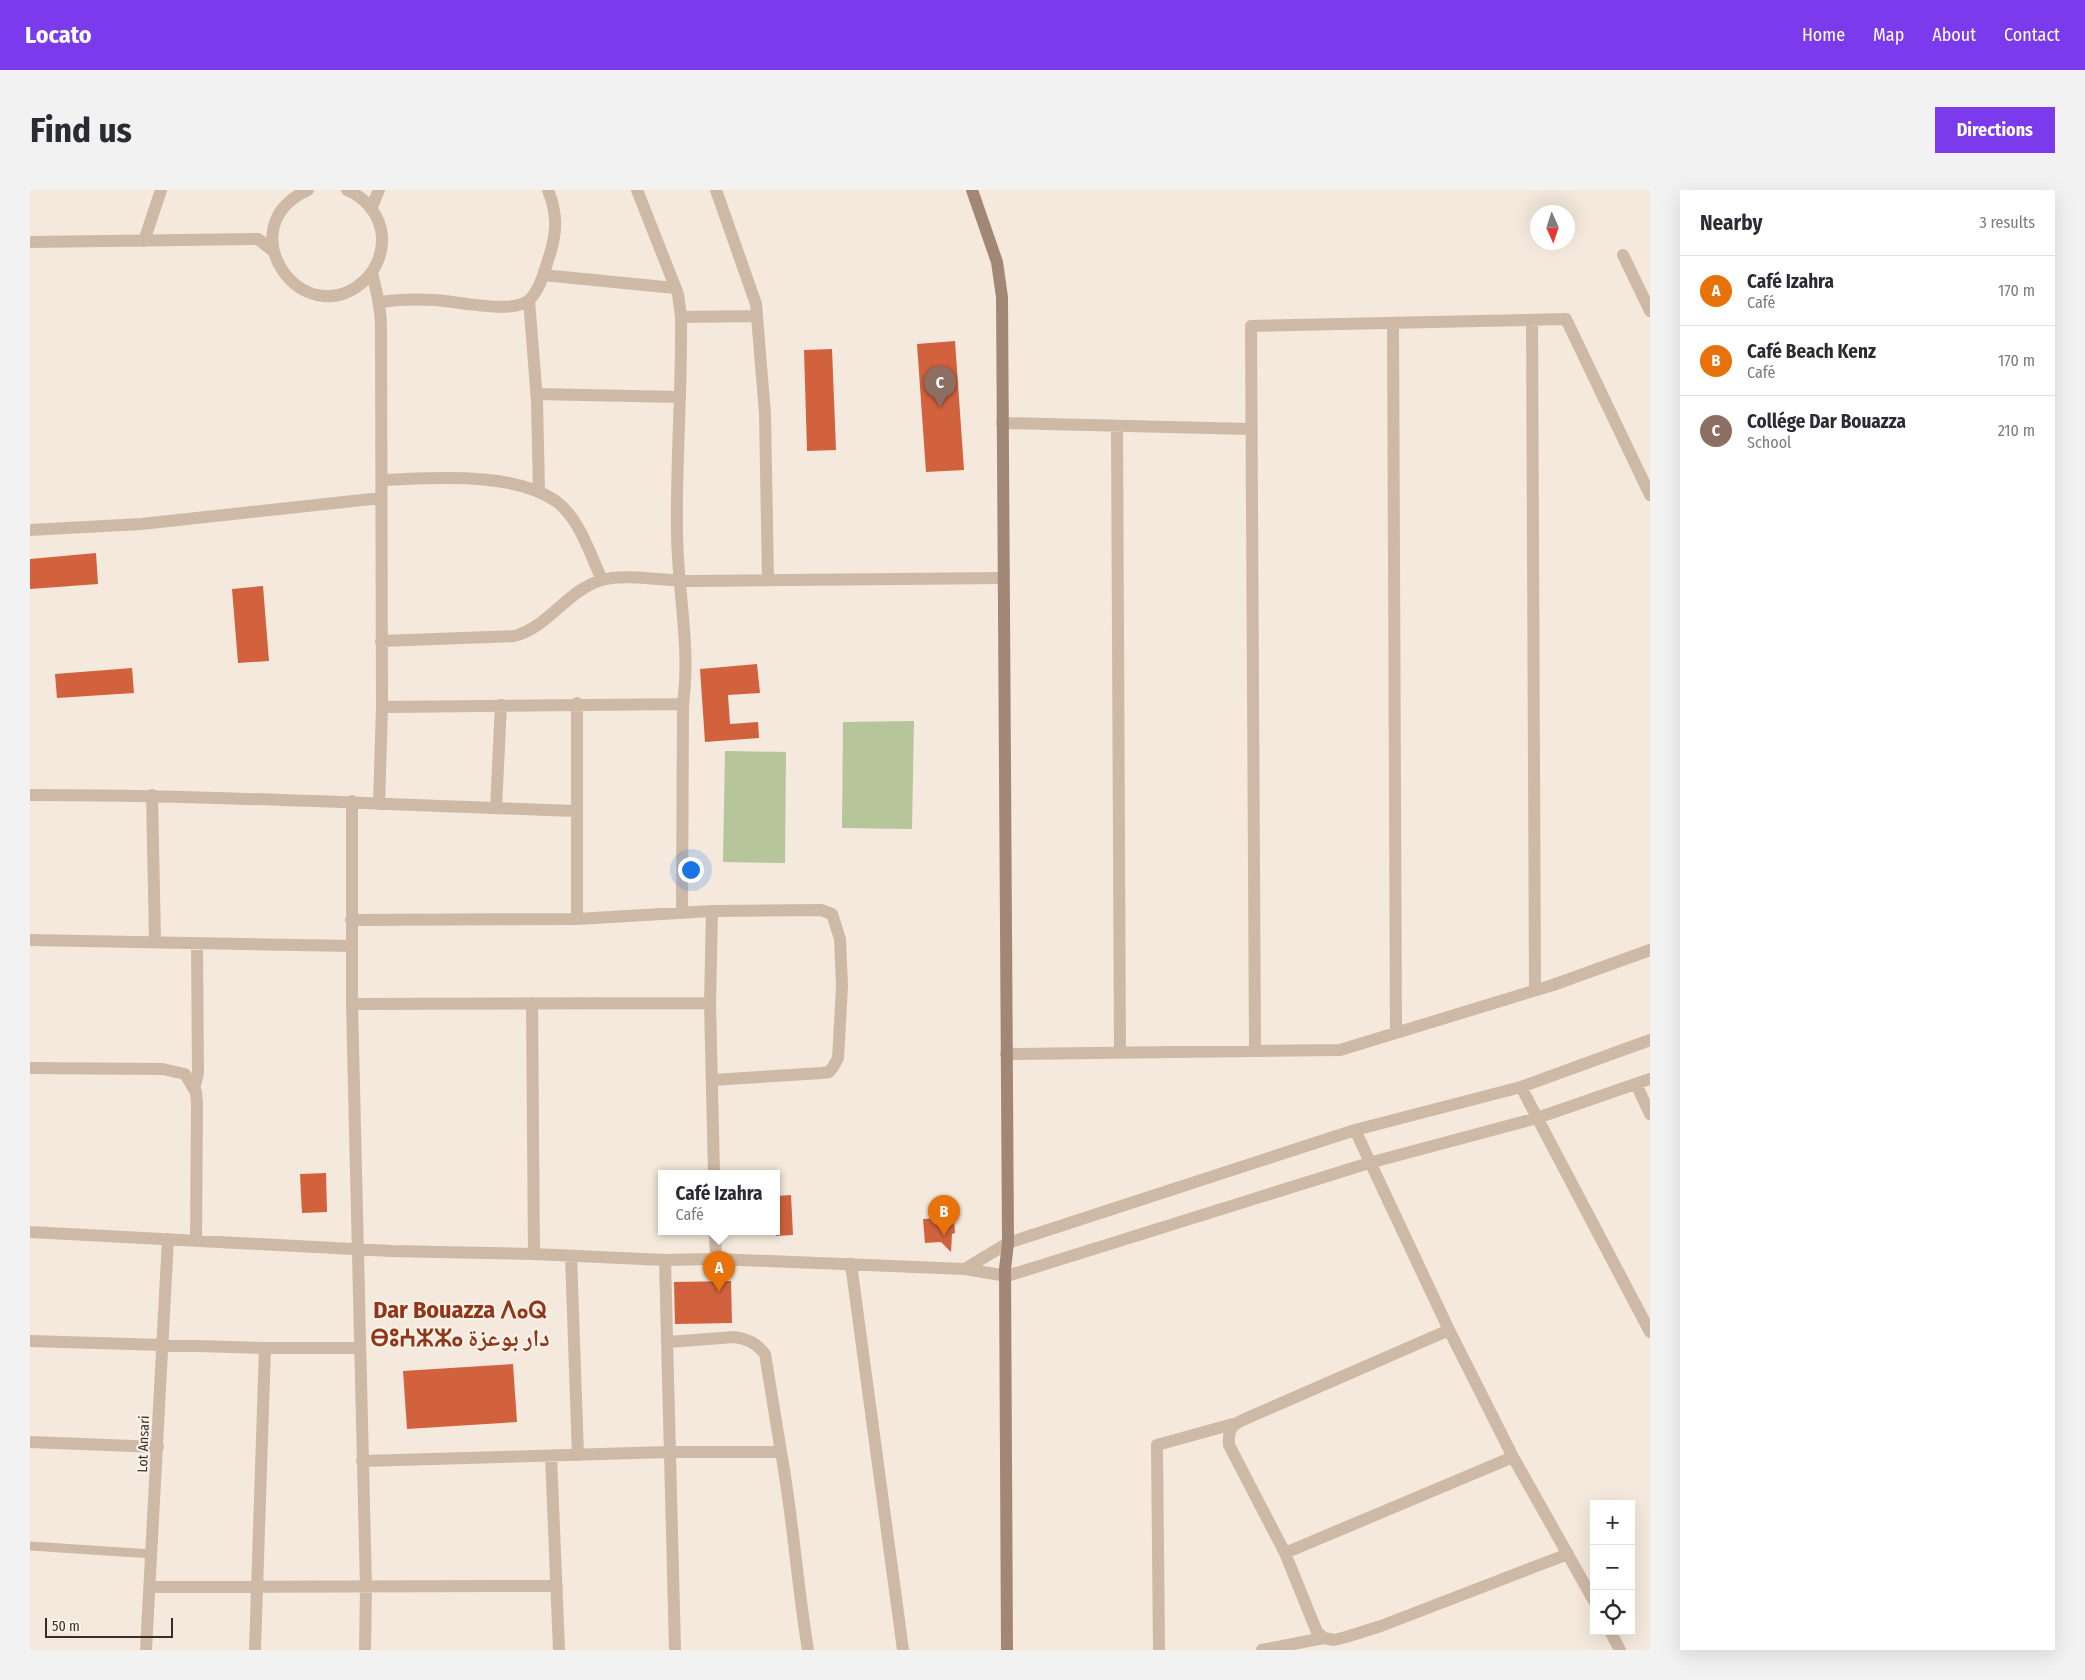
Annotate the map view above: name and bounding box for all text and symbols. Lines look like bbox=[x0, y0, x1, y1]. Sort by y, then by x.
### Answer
text: Locato bbox=[25, 21, 91, 49]
text: Home bbox=[1802, 24, 1845, 46]
text: Map bbox=[1873, 24, 1904, 46]
text: About bbox=[1932, 24, 1976, 46]
text: Contact bbox=[2004, 24, 2060, 46]
button: Directions bbox=[1935, 107, 2055, 153]
text: Find us bbox=[30, 109, 132, 151]
north arrow bbox=[1530, 205, 1575, 250]
text: Nearby bbox=[1700, 210, 1762, 236]
text: 3 results bbox=[1979, 213, 2035, 232]
text: Café Izahra bbox=[1747, 270, 1834, 293]
text: A bbox=[1712, 281, 1720, 300]
text: 170 m bbox=[1998, 281, 2035, 300]
text: Café bbox=[1747, 293, 1775, 312]
text: Café Beach Kenz bbox=[1747, 340, 1876, 363]
text: B bbox=[1712, 351, 1720, 370]
text: 170 m bbox=[1998, 351, 2035, 370]
text: Café bbox=[1747, 363, 1775, 382]
pin: C bbox=[924, 366, 956, 407]
text: Collége Dar Bouazza bbox=[1747, 410, 1906, 433]
text: C bbox=[1712, 421, 1720, 440]
text: 210 m bbox=[1998, 421, 2035, 440]
text: School bbox=[1747, 433, 1791, 452]
your location bbox=[678, 857, 704, 883]
popup bbox=[658, 1170, 780, 1235]
text: Café Izahra bbox=[676, 1182, 762, 1205]
pin: B bbox=[928, 1195, 960, 1236]
text: Café bbox=[676, 1205, 704, 1224]
pin: A bbox=[703, 1251, 735, 1292]
district label: Dar Bouazza ⴷⴰⵕ ⴱⵓⵄⵣⵣⴰ دار بوعزة bbox=[370, 1296, 550, 1352]
street label: Lot Ansari bbox=[134, 1415, 153, 1473]
map controls bbox=[1590, 1500, 1635, 1635]
button: + bbox=[1590, 1500, 1635, 1545]
button: − bbox=[1590, 1545, 1635, 1590]
button: locate bbox=[1590, 1590, 1635, 1635]
scale bar bbox=[45, 1615, 172, 1638]
text: 50 m bbox=[52, 1618, 80, 1635]

